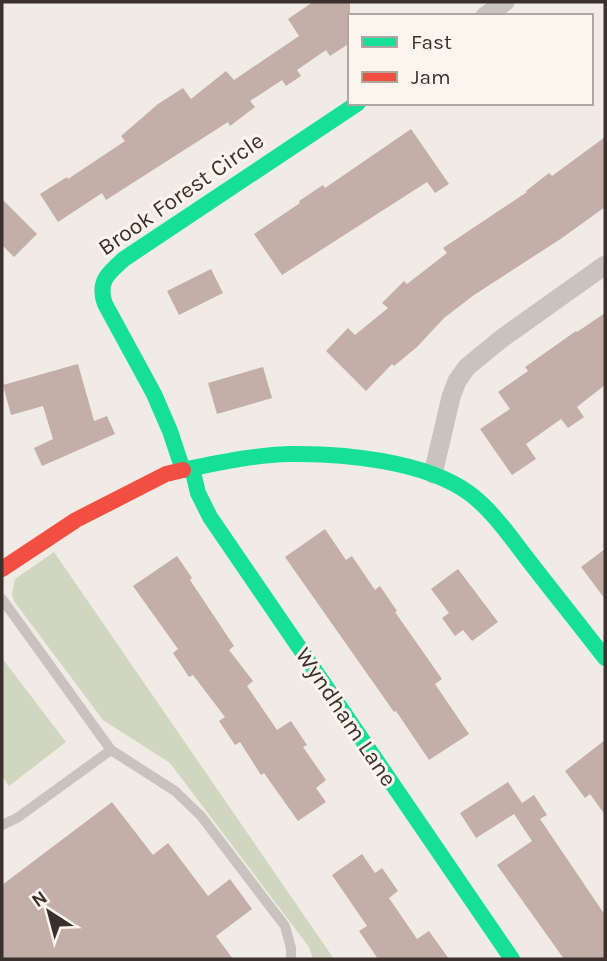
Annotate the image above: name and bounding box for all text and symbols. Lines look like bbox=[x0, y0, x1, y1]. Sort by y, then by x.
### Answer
legend bbox=[348, 14, 593, 105]
text: Fast bbox=[411, 30, 452, 54]
text: Jam bbox=[411, 65, 451, 89]
street label: Brook Forest Circle bbox=[93, 127, 269, 261]
street label: Wyndham Lane bbox=[290, 643, 402, 791]
north arrow bbox=[14, 877, 84, 947]
text: N bbox=[28, 886, 52, 912]

